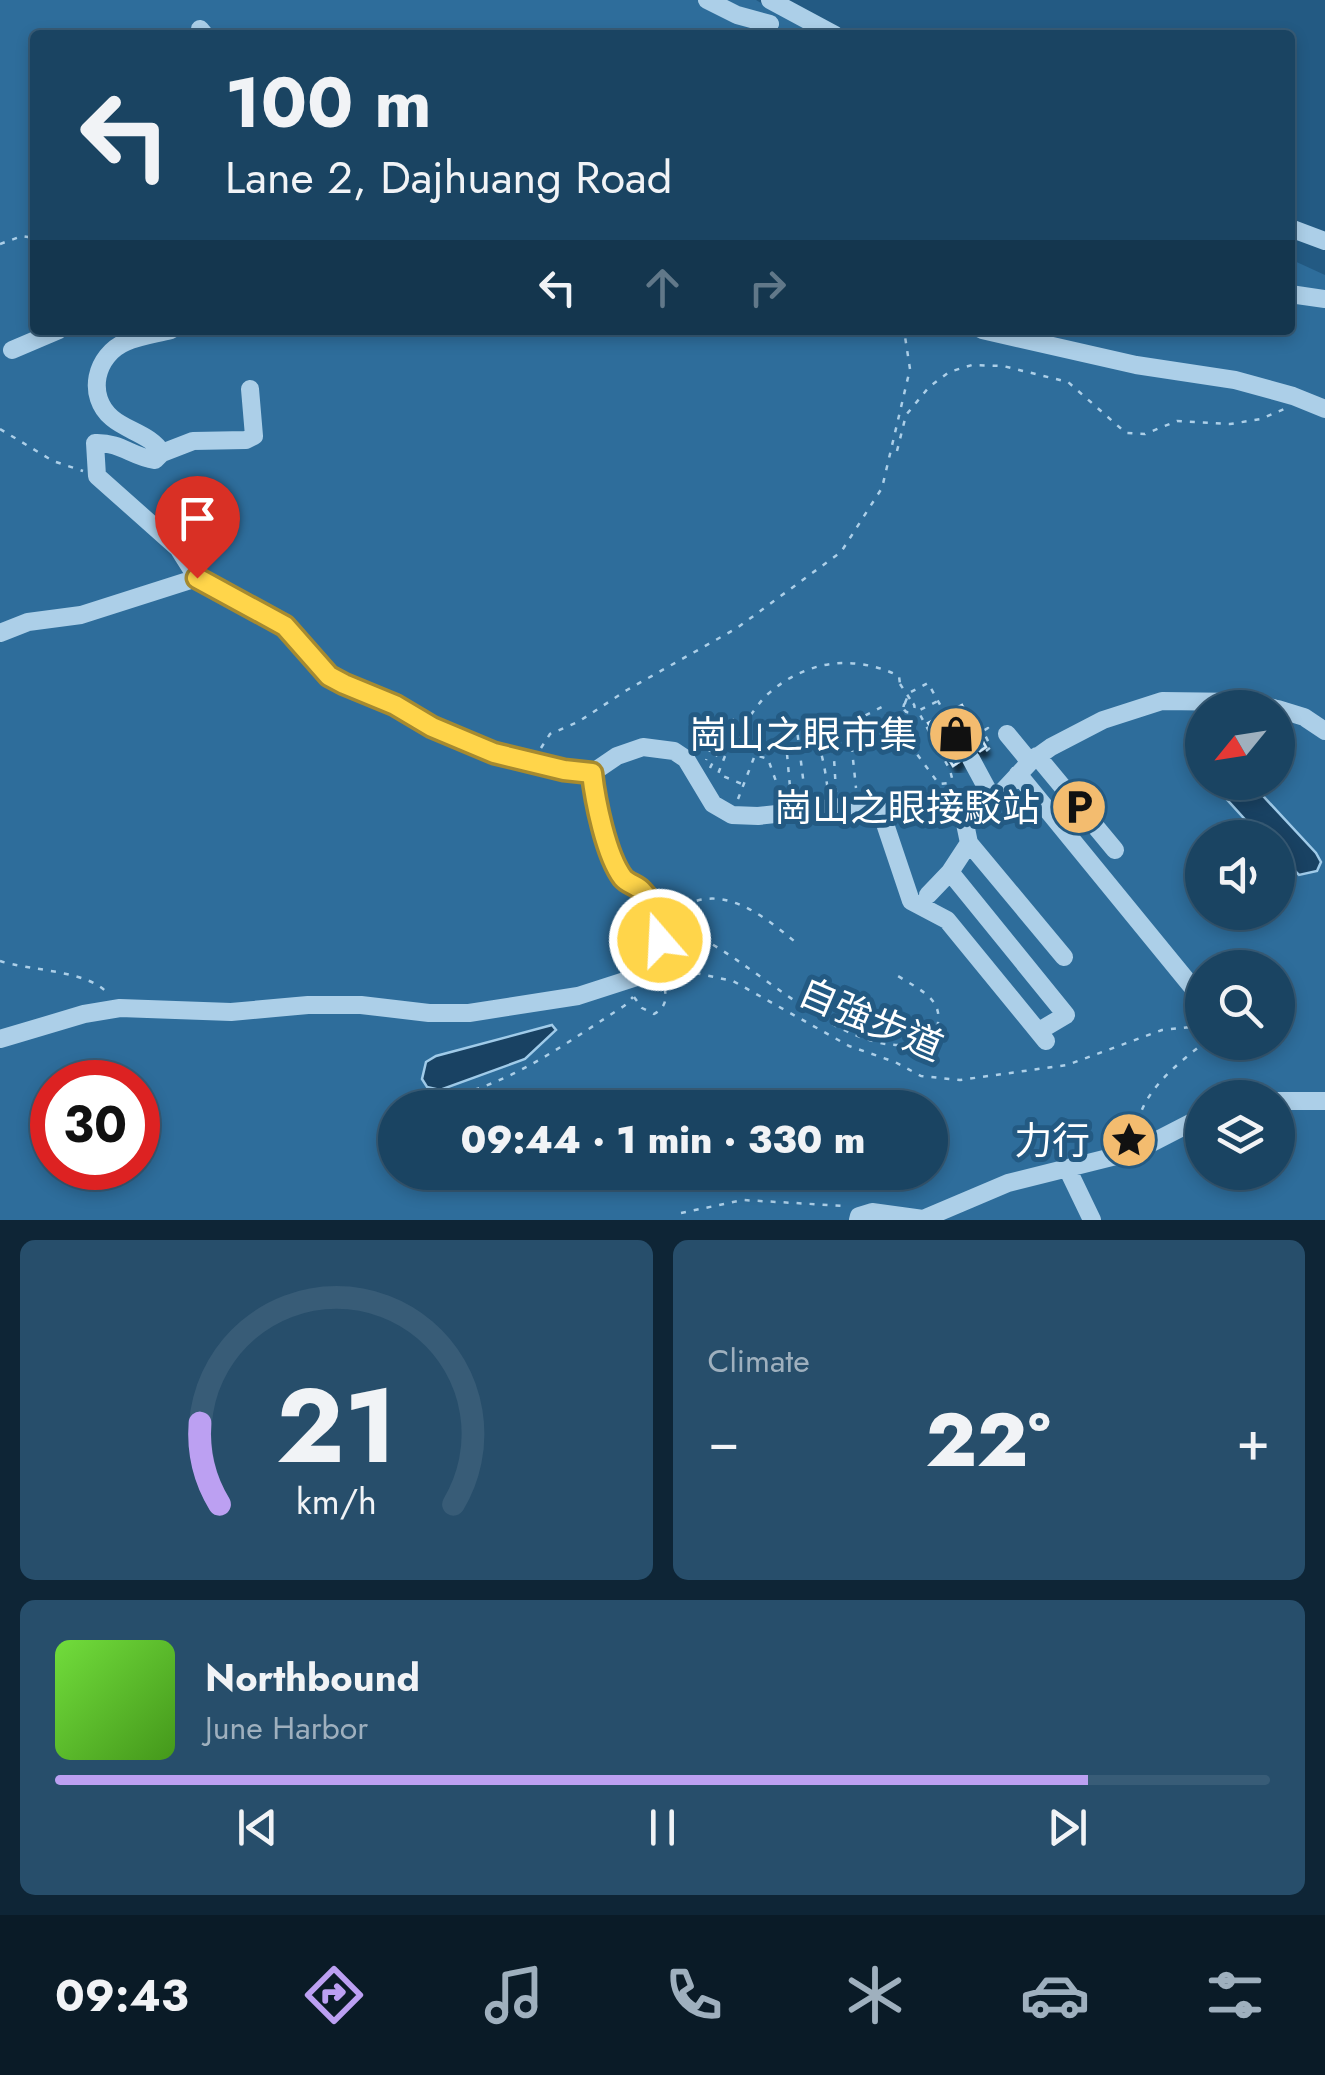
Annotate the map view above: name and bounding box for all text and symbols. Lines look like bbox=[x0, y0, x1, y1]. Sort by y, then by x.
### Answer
text: 100 m bbox=[225, 52, 432, 153]
icon: left bbox=[60, 70, 190, 200]
text: Lane 2, Dajhuang Road bbox=[225, 145, 672, 210]
icon: left bbox=[530, 260, 585, 315]
icon: ahead bbox=[635, 260, 690, 315]
icon: right bbox=[740, 260, 795, 315]
pin bbox=[155, 476, 240, 579]
icon: arrive bbox=[170, 491, 225, 546]
north arrow bbox=[1185, 690, 1295, 800]
map controls bbox=[1185, 690, 1295, 1190]
shop icon: 崗山之眼市集 bbox=[926, 704, 986, 764]
place label: 崗山之眼市集 bbox=[689, 707, 917, 762]
parking icon: 崗山之眼接駁站 bbox=[1049, 777, 1109, 837]
place label: 崗山之眼接駁站 bbox=[774, 780, 1040, 835]
button: sound bbox=[1185, 820, 1295, 930]
position arrow bbox=[608, 888, 712, 992]
button: search bbox=[1185, 950, 1295, 1060]
street label: 自強步道 bbox=[790, 964, 952, 1074]
speed limit sign: 30 bbox=[30, 1060, 160, 1190]
button: layers bbox=[1185, 1080, 1295, 1190]
place icon: 力行 bbox=[1099, 1110, 1159, 1170]
text: 09:44 · 1 min · 330 m bbox=[460, 1112, 866, 1167]
place label: 力行 bbox=[1014, 1113, 1090, 1168]
text: Climate bbox=[708, 1338, 810, 1384]
text: 21 bbox=[276, 1351, 397, 1501]
text: 22° bbox=[926, 1386, 1051, 1494]
text: − bbox=[708, 1401, 740, 1481]
text: + bbox=[1236, 1401, 1270, 1481]
text: km/h bbox=[296, 1476, 377, 1527]
text: Northbound bbox=[205, 1650, 420, 1705]
text: June Harbor bbox=[205, 1705, 368, 1751]
icon: previous bbox=[230, 1800, 285, 1855]
icon: pause bbox=[635, 1800, 690, 1855]
icon: next bbox=[1040, 1800, 1095, 1855]
icon: directions bbox=[299, 1960, 369, 2030]
icon: music bbox=[479, 1960, 549, 2030]
icon: phone bbox=[659, 1960, 729, 2030]
icon: climate bbox=[840, 1960, 910, 2030]
icon: car bbox=[1020, 1960, 1090, 2030]
icon: filters bbox=[1200, 1960, 1270, 2030]
text: 09:43 bbox=[55, 1963, 189, 2028]

